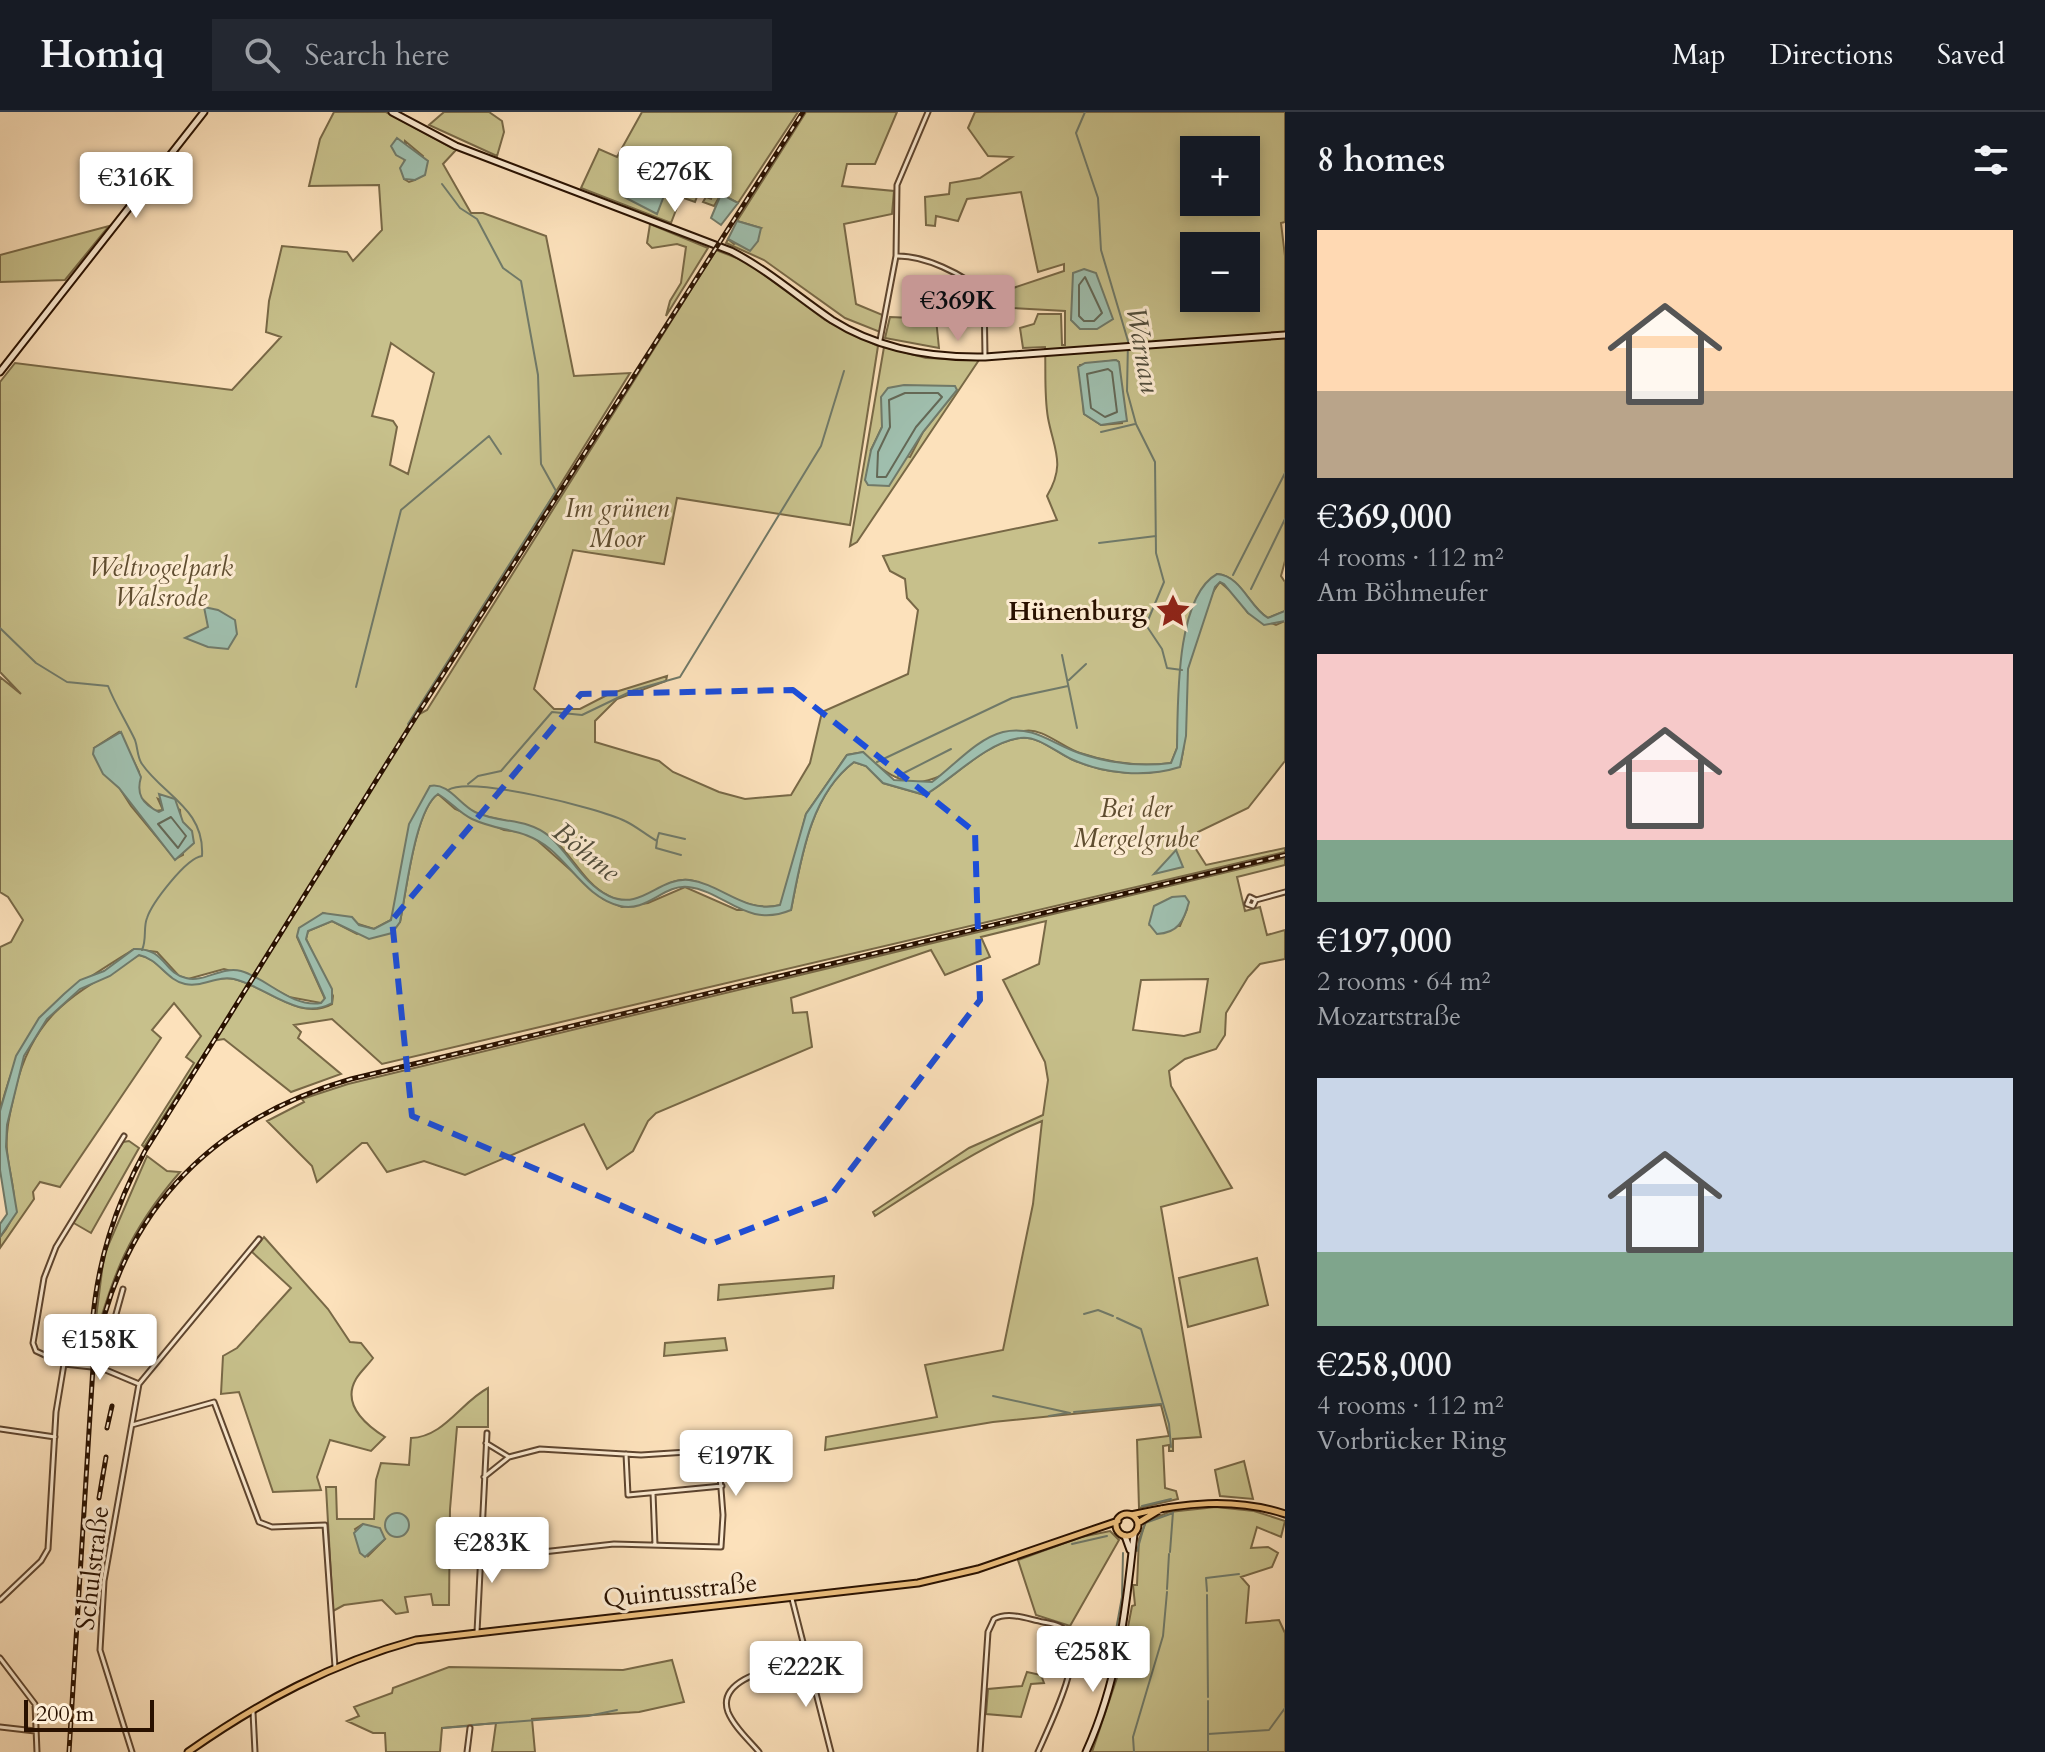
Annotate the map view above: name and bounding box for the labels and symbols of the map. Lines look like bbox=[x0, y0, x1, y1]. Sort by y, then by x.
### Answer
pin: €276K bbox=[619, 146, 731, 214]
pin: €316K bbox=[80, 152, 192, 220]
pin: €369K bbox=[902, 275, 1014, 343]
water label: Warnau bbox=[1117, 304, 1169, 396]
park label: Im grünen Moor bbox=[565, 491, 669, 556]
park label: Weltvogelpark Walsrode bbox=[89, 550, 233, 615]
place icon: Hünenburg bbox=[1154, 592, 1192, 630]
place label: Hünenburg bbox=[1008, 594, 1147, 629]
park label: Bei der Mergelgrube bbox=[1074, 791, 1199, 856]
water label: Böhme bbox=[545, 813, 628, 891]
pin: €158K bbox=[44, 1314, 156, 1382]
pin: €197K bbox=[680, 1430, 792, 1498]
street label: Schulstraße bbox=[68, 1504, 117, 1632]
pin: €283K bbox=[436, 1517, 548, 1585]
street label: Quintusstraße bbox=[601, 1565, 759, 1616]
pin: €258K bbox=[1037, 1626, 1149, 1694]
pin: €222K bbox=[750, 1641, 862, 1709]
scale bar bbox=[24, 1696, 154, 1732]

